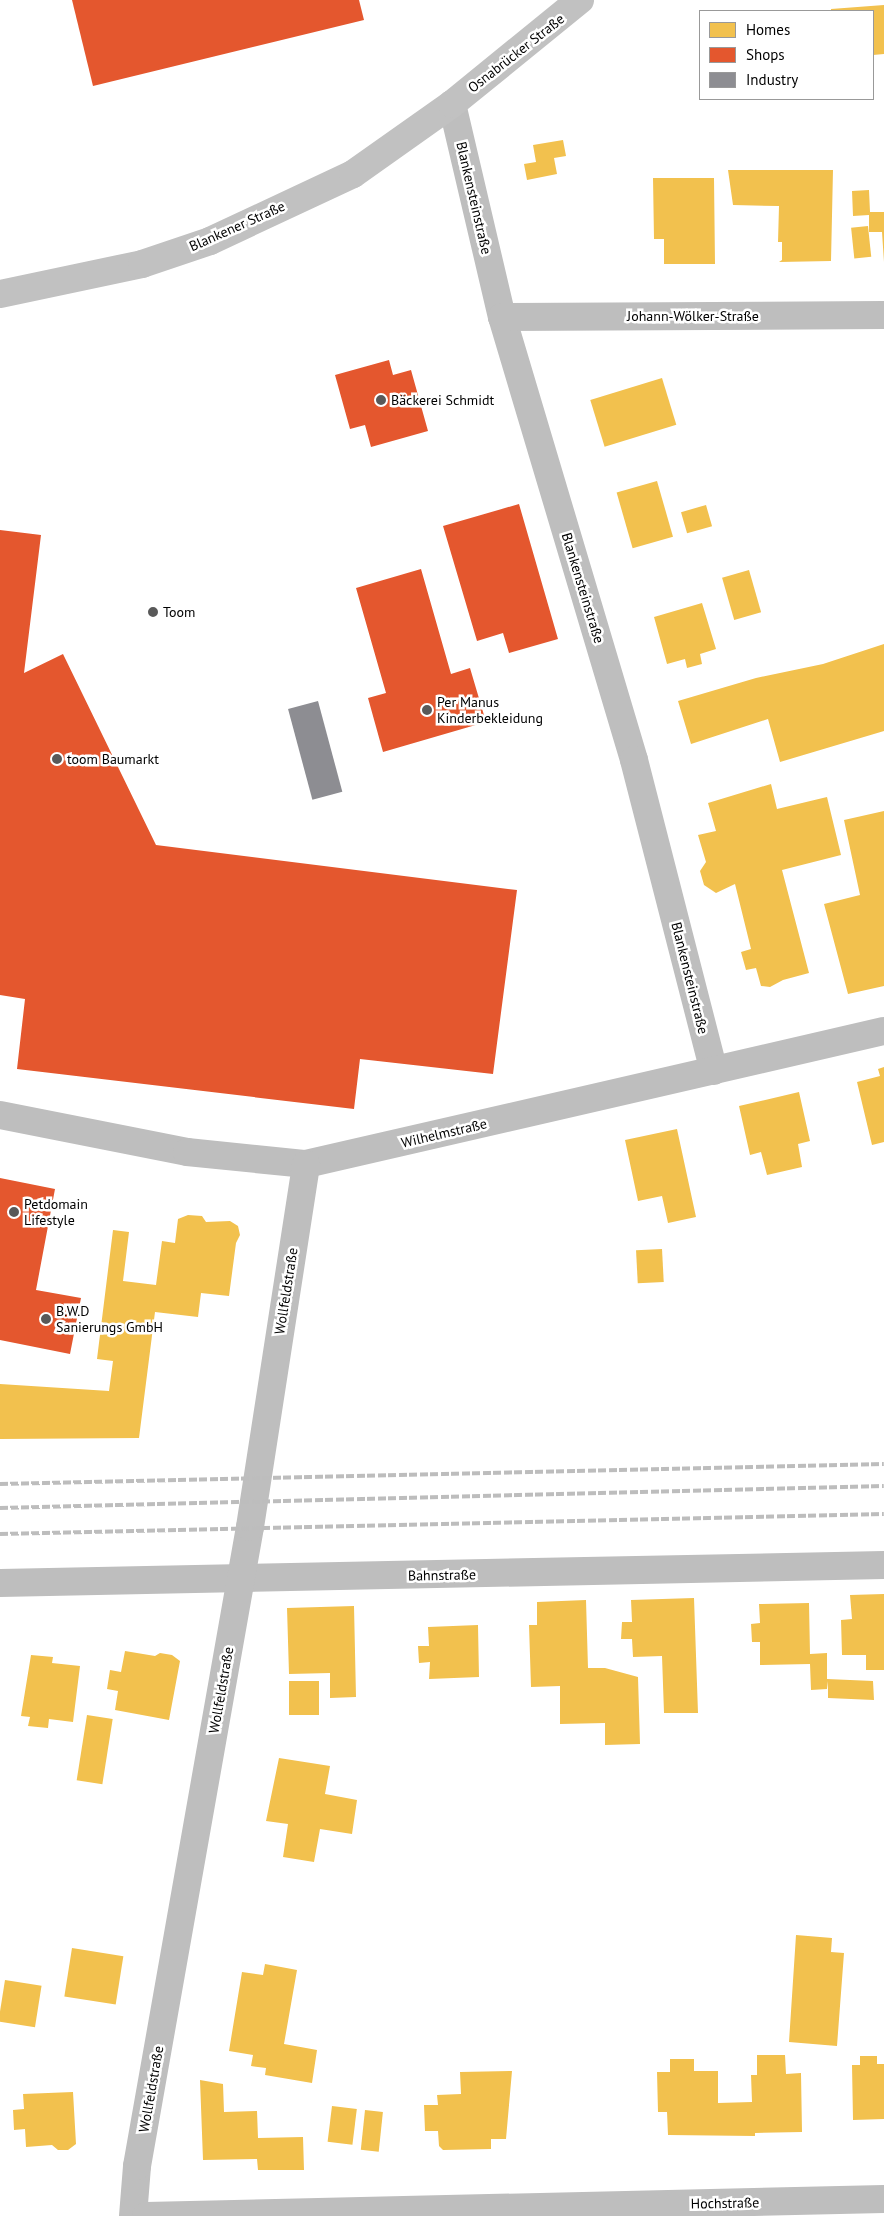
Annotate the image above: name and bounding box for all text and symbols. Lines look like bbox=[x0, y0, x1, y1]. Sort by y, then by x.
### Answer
street label: Osnabrücker Straße bbox=[464, 10, 568, 96]
legend bbox=[699, 10, 874, 100]
text: Homes bbox=[746, 20, 790, 39]
text: Shops bbox=[746, 45, 785, 64]
text: Industry bbox=[746, 70, 798, 89]
street label: Blankensteinstraße bbox=[453, 140, 495, 256]
street label: Blankener Straße bbox=[187, 197, 287, 255]
street label: Johann-Wölker-Straße bbox=[627, 308, 759, 324]
place label: Bäckerei Schmidt bbox=[391, 392, 494, 408]
marker: Bäckerei Schmidt bbox=[375, 394, 387, 406]
street label: Blankensteinstraße bbox=[558, 531, 608, 645]
place label: Toom bbox=[163, 604, 195, 620]
marker: Toom bbox=[147, 606, 159, 618]
place label: Per Manus Kinderbekleidung bbox=[437, 694, 543, 726]
marker: Per Manus Kinderbekleidung bbox=[421, 704, 433, 716]
place label: toom Baumarkt bbox=[67, 751, 159, 767]
marker: toom Baumarkt bbox=[51, 753, 63, 765]
street label: Blankensteinstraße bbox=[668, 920, 712, 1036]
street label: Wilhelmstraße bbox=[400, 1115, 488, 1151]
place label: Petdomain Lifestyle bbox=[24, 1196, 88, 1228]
marker: Petdomain Lifestyle bbox=[8, 1206, 20, 1218]
street label: Wollfeldstraße bbox=[271, 1246, 301, 1336]
place label: B.W.D Sanierungs GmbH bbox=[56, 1303, 163, 1335]
marker: B.W.D Sanierungs GmbH bbox=[40, 1313, 52, 1325]
street label: Bahnstraße bbox=[408, 1566, 476, 1584]
street label: Wollfeldstraße bbox=[205, 1645, 237, 1735]
street label: Wollfeldstraße bbox=[135, 2044, 167, 2134]
street label: Hochstraße bbox=[691, 2194, 759, 2212]

